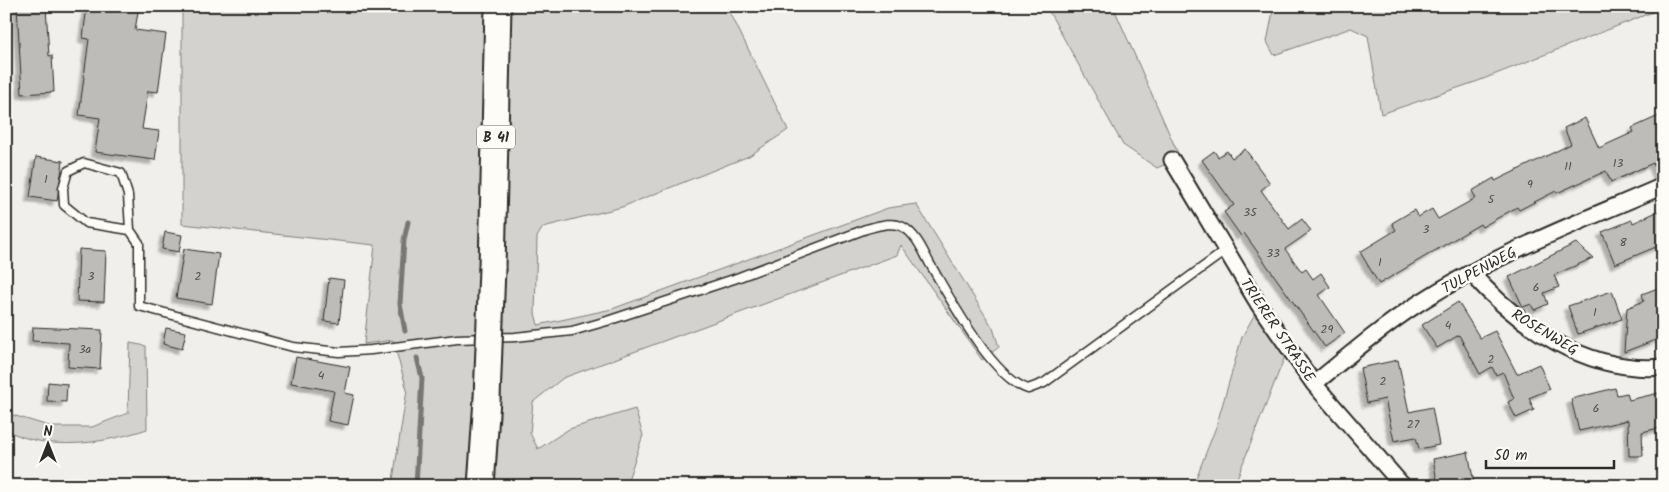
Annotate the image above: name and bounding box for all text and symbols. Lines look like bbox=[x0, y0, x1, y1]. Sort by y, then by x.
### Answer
road number: B 41 bbox=[477, 125, 515, 148]
house number: 13 bbox=[1613, 154, 1623, 173]
house number: 11 bbox=[1564, 157, 1572, 176]
house number: 1 bbox=[44, 170, 48, 189]
house number: 9 bbox=[1527, 175, 1533, 194]
house number: 5 bbox=[1488, 190, 1496, 209]
house number: 35 bbox=[1243, 203, 1258, 222]
house number: 3 bbox=[1423, 220, 1430, 239]
house number: 8 bbox=[1619, 233, 1627, 252]
street label: TULPENWEG bbox=[1438, 241, 1521, 301]
house number: 33 bbox=[1266, 244, 1280, 263]
house number: 1 bbox=[1378, 253, 1382, 272]
house number: 3 bbox=[88, 267, 95, 286]
house number: 2 bbox=[195, 267, 202, 286]
street label: TRIERER STRASSE bbox=[1233, 274, 1322, 388]
house number: 6 bbox=[1533, 278, 1539, 297]
street label: ROSENWEG bbox=[1506, 303, 1583, 362]
house number: 1 bbox=[1593, 303, 1597, 322]
house number: 4 bbox=[1445, 316, 1452, 335]
house number: 29 bbox=[1321, 320, 1334, 339]
house number: 3a bbox=[79, 340, 92, 359]
house number: 2 bbox=[1488, 350, 1495, 369]
house number: 4 bbox=[318, 366, 325, 385]
house number: 2 bbox=[1380, 372, 1387, 391]
house number: 6 bbox=[1593, 399, 1599, 418]
house number: 27 bbox=[1407, 415, 1420, 434]
north arrow bbox=[22, 420, 72, 470]
text: N bbox=[44, 421, 53, 443]
scale bar bbox=[1486, 437, 1614, 469]
text: 50 m bbox=[1494, 444, 1528, 468]

